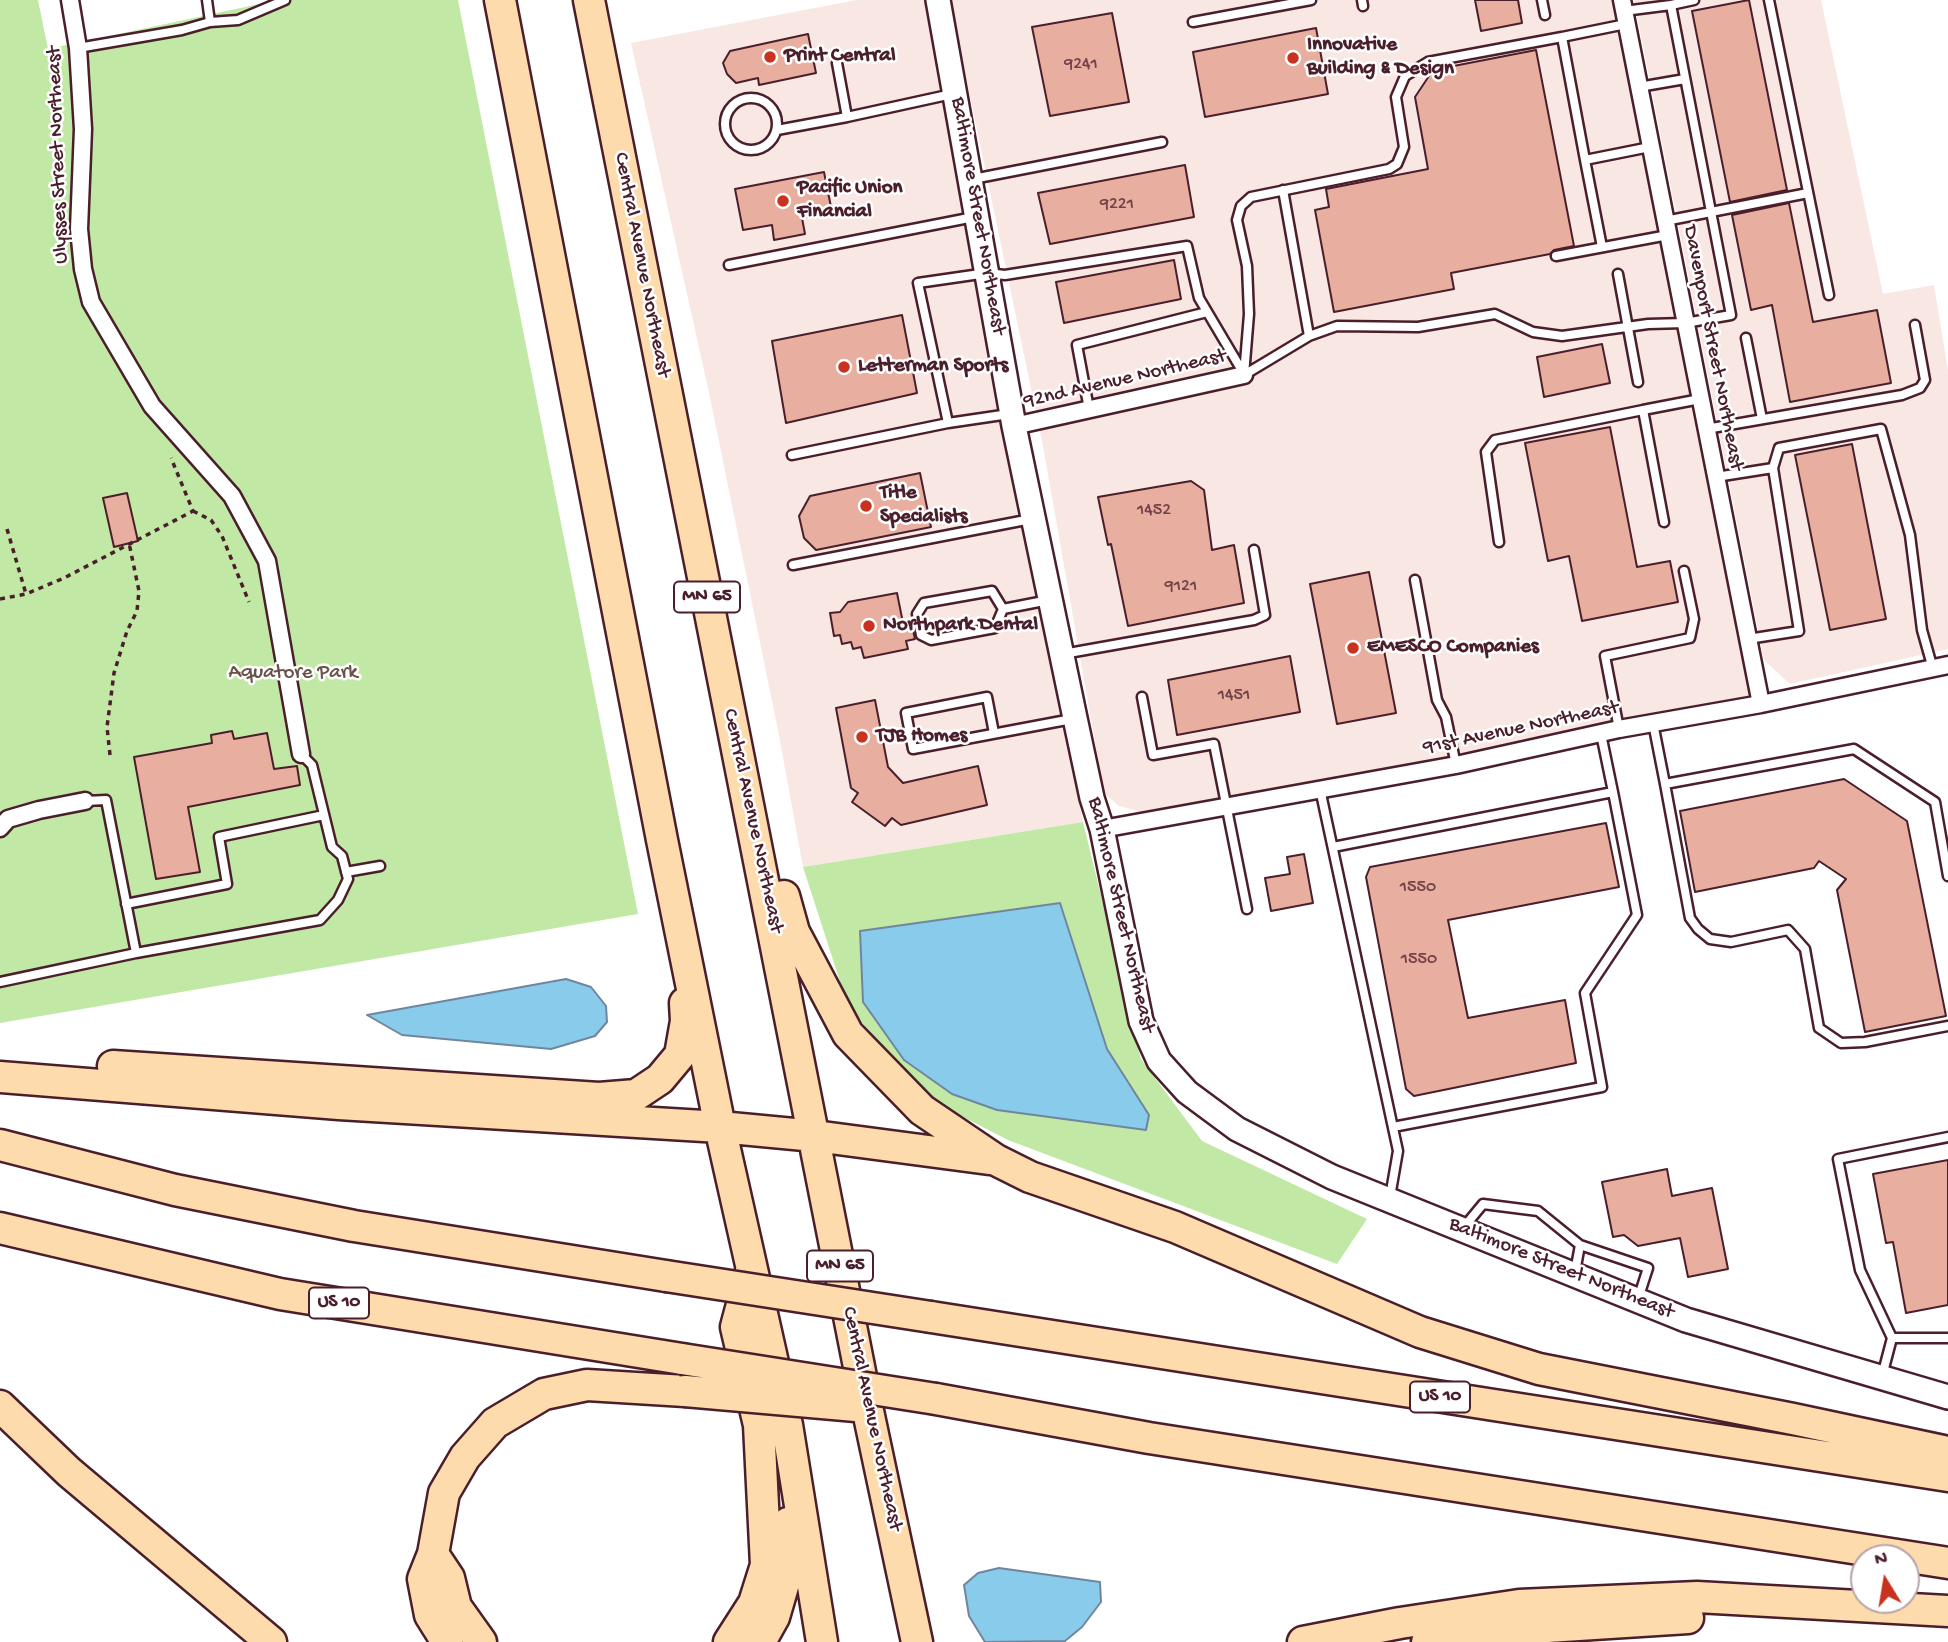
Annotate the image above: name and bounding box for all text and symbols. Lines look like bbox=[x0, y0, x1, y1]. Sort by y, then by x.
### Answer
place label: Innovative Building & Design bbox=[1307, 33, 1454, 83]
place label: Print Central bbox=[784, 44, 896, 70]
street label: Ulysses Street Northeast bbox=[43, 46, 75, 264]
marker: Print Central bbox=[762, 49, 778, 65]
marker: Innovative Building & Design bbox=[1285, 50, 1301, 66]
house number: 9241 bbox=[1064, 54, 1098, 76]
street label: Baltimore Street Northeast bbox=[944, 95, 1010, 337]
street label: Central Avenue Northeast bbox=[607, 151, 675, 379]
place label: Pacific Union Financial bbox=[797, 176, 903, 226]
marker: Pacific Union Financial bbox=[775, 193, 791, 209]
house number: 9221 bbox=[1100, 194, 1134, 216]
street label: Davenport Street Northeast bbox=[1676, 223, 1748, 473]
street label: 92nd Avenue Northeast bbox=[1021, 344, 1229, 416]
place label: Letterman Sports bbox=[858, 354, 1008, 380]
marker: Letterman Sports bbox=[836, 359, 852, 375]
place label: Title Specialists bbox=[880, 481, 967, 531]
marker: Title Specialists bbox=[858, 498, 874, 514]
house number: 1452 bbox=[1137, 500, 1171, 522]
house number: 9121 bbox=[1165, 576, 1197, 598]
road number: MN 65 bbox=[674, 582, 740, 612]
place label: Northpark Dental bbox=[883, 613, 1038, 639]
marker: Northpark Dental bbox=[861, 618, 877, 634]
place label: EMESCO Companies bbox=[1367, 635, 1539, 661]
marker: EMESCO Companies bbox=[1345, 640, 1361, 656]
park label: Aquatore Park bbox=[228, 661, 358, 687]
house number: 1451 bbox=[1218, 685, 1250, 707]
street label: 91st Avenue Northeast bbox=[1421, 696, 1621, 762]
street label: Central Avenue Northeast bbox=[716, 707, 788, 935]
place label: TJB Homes bbox=[876, 724, 967, 750]
marker: TJB Homes bbox=[854, 729, 870, 745]
street label: Baltimore Street Northeast bbox=[1081, 795, 1159, 1035]
house number: 1550 bbox=[1400, 877, 1436, 899]
house number: 1550 bbox=[1401, 949, 1437, 971]
street label: Baltimore Street Northeast bbox=[1445, 1212, 1677, 1326]
road number: MN 65 bbox=[807, 1250, 873, 1282]
road number: US 10 bbox=[309, 1288, 369, 1318]
street label: Central Avenue Northeast bbox=[835, 1305, 907, 1533]
road number: US 10 bbox=[1410, 1382, 1470, 1413]
north arrow bbox=[1850, 1544, 1920, 1614]
text: N bbox=[1873, 1547, 1890, 1572]

